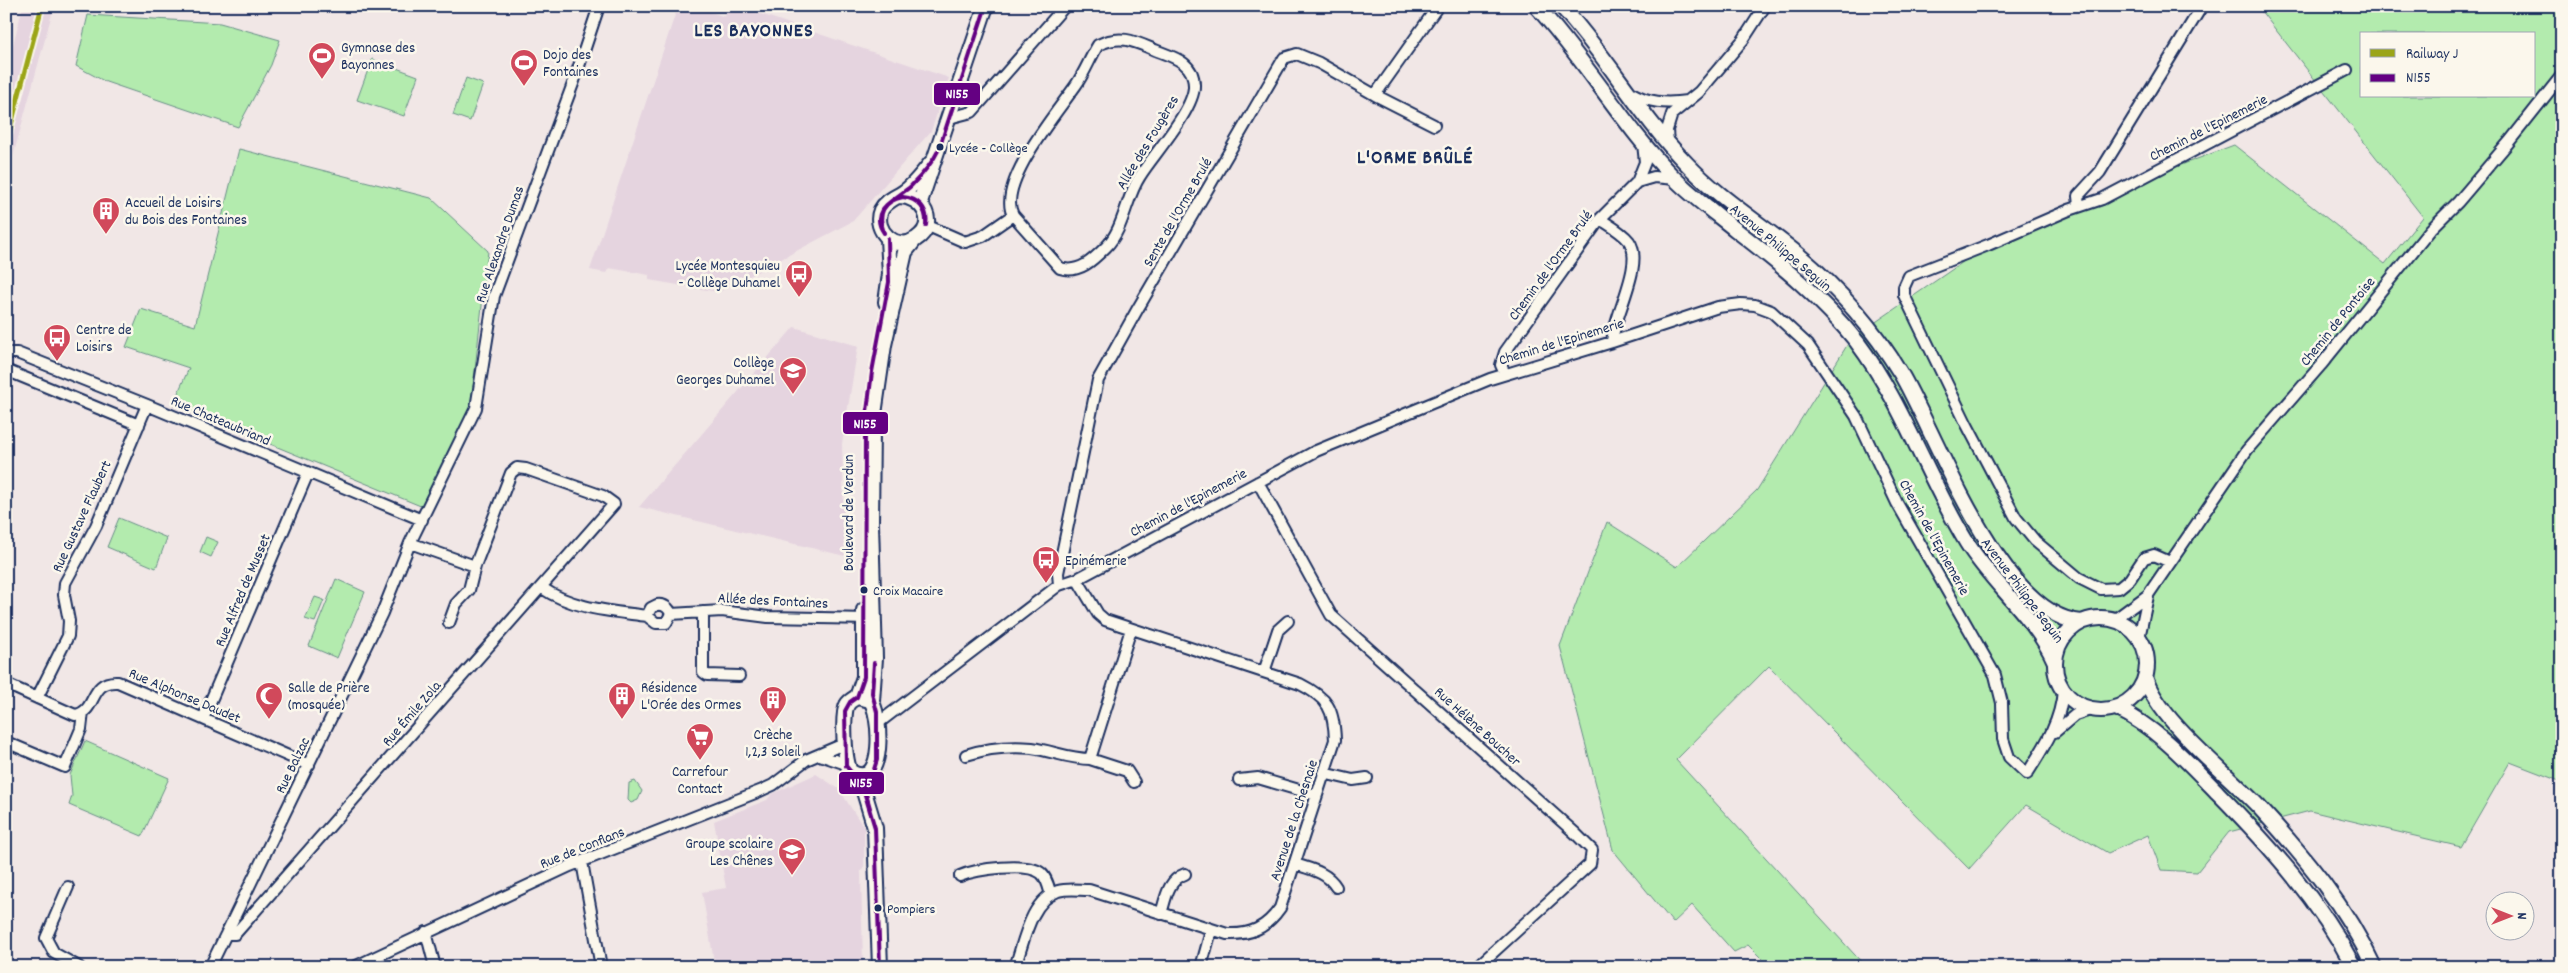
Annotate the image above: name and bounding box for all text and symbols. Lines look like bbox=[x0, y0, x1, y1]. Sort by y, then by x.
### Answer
district label: LES BAYONNES bbox=[694, 18, 814, 46]
legend bbox=[2360, 32, 2536, 98]
place label: Gymnase des Bayonnes bbox=[341, 38, 415, 77]
sports icon: Gymnase des Bayonnes bbox=[307, 41, 337, 80]
text: Railway J bbox=[2406, 44, 2458, 66]
place label: Dojo des Fontaines bbox=[543, 45, 598, 84]
sports icon: Dojo des Fontaines bbox=[509, 48, 539, 87]
text: N155 bbox=[2406, 68, 2431, 90]
line badge: N155 bbox=[933, 82, 981, 106]
text: N155 bbox=[946, 85, 969, 105]
street label: Chemin de l'Epinemerie bbox=[2146, 89, 2272, 168]
street label: Allée des Fougères bbox=[1112, 92, 1186, 194]
place label: Lycée - Collège bbox=[949, 139, 1028, 159]
marker: Lycée - Collège bbox=[935, 142, 945, 152]
district label: L'ORME BRÛLÉ bbox=[1357, 145, 1473, 173]
street label: Sente de l'Orme Brulé bbox=[1138, 154, 1219, 272]
street label: Rue Alexandre Dumas bbox=[471, 183, 531, 306]
place label: Accueil de Loisirs du Bois des Fontaines bbox=[125, 193, 247, 232]
building icon: Accueil de Loisirs du Bois des Fontaines bbox=[91, 196, 121, 235]
street label: Avenue Philippe Seguin bbox=[1724, 199, 1835, 298]
street label: Chemin de l'Orme Brulé bbox=[1504, 206, 1599, 326]
place label: Lycée Montesquieu - Collège Duhamel bbox=[675, 256, 780, 295]
bus stop icon: Lycée Montesquieu - Collège Duhamel bbox=[784, 259, 814, 298]
street label: Chemin de Pontoise bbox=[2296, 272, 2382, 372]
street label: Chemin de l'Epinemerie bbox=[1496, 313, 1627, 372]
place label: Centre de Loisirs bbox=[76, 320, 132, 359]
bus stop icon: Centre de Loisirs bbox=[42, 323, 72, 362]
place label: Collège Georges Duhamel bbox=[676, 353, 774, 392]
school or university icon: Collège Georges Duhamel bbox=[778, 356, 808, 395]
street label: Rue Chateaubriand bbox=[167, 391, 274, 453]
line badge: N155 bbox=[842, 411, 889, 435]
text: N155 bbox=[854, 415, 877, 435]
street label: Boulevard de Verdun bbox=[839, 455, 861, 571]
street label: Rue Gustave Flaubert bbox=[47, 457, 119, 576]
street label: Chemin de l'Epinemerie bbox=[1127, 463, 1252, 544]
street label: Chemin de l'Epinemerie bbox=[1892, 476, 1975, 600]
street label: Rue Alfred de Musset bbox=[210, 531, 278, 651]
street label: Avenue Philippe Seguin bbox=[1974, 534, 2068, 649]
bus stop icon: Epinémerie bbox=[1031, 545, 1061, 584]
place label: Epinémerie bbox=[1065, 551, 1127, 573]
place label: Croix Macaire bbox=[873, 582, 943, 602]
marker: Croix Macaire bbox=[859, 585, 869, 595]
street label: Allée des Fontaines bbox=[717, 588, 829, 616]
street label: Rue Alphonse Daudet bbox=[125, 663, 244, 731]
street label: Rue Émile Zola bbox=[378, 676, 448, 752]
place label: Salle de Prière (mosquée) bbox=[288, 678, 370, 717]
place label: Résidence L'Orée des Ormes bbox=[641, 678, 742, 717]
mosque icon: Salle de Prière (mosquée) bbox=[254, 681, 284, 720]
building icon: Résidence L'Orée des Ormes bbox=[607, 681, 637, 720]
street label: Rue Hélène Boucher bbox=[1428, 682, 1525, 773]
building icon: Crèche 1,2,3 Soleil bbox=[758, 685, 788, 724]
supermarket icon: Carrefour Contact bbox=[685, 722, 715, 761]
place label: Crèche 1,2,3 Soleil bbox=[745, 725, 801, 764]
street label: Rue Balzac bbox=[271, 734, 317, 798]
street label: Avenue de la Chesnaie bbox=[1265, 757, 1325, 884]
place label: Carrefour Contact bbox=[672, 762, 729, 801]
line badge: N155 bbox=[838, 771, 885, 795]
text: N155 bbox=[850, 774, 873, 794]
street label: Rue de Conflans bbox=[537, 822, 628, 876]
place label: Groupe scolaire Les Chênes bbox=[685, 834, 773, 873]
school or university icon: Groupe scolaire Les Chênes bbox=[777, 837, 807, 876]
north arrow bbox=[2486, 890, 2536, 940]
place label: Pompiers bbox=[887, 900, 936, 920]
marker: Pompiers bbox=[873, 903, 883, 913]
text: N bbox=[2511, 913, 2531, 920]

